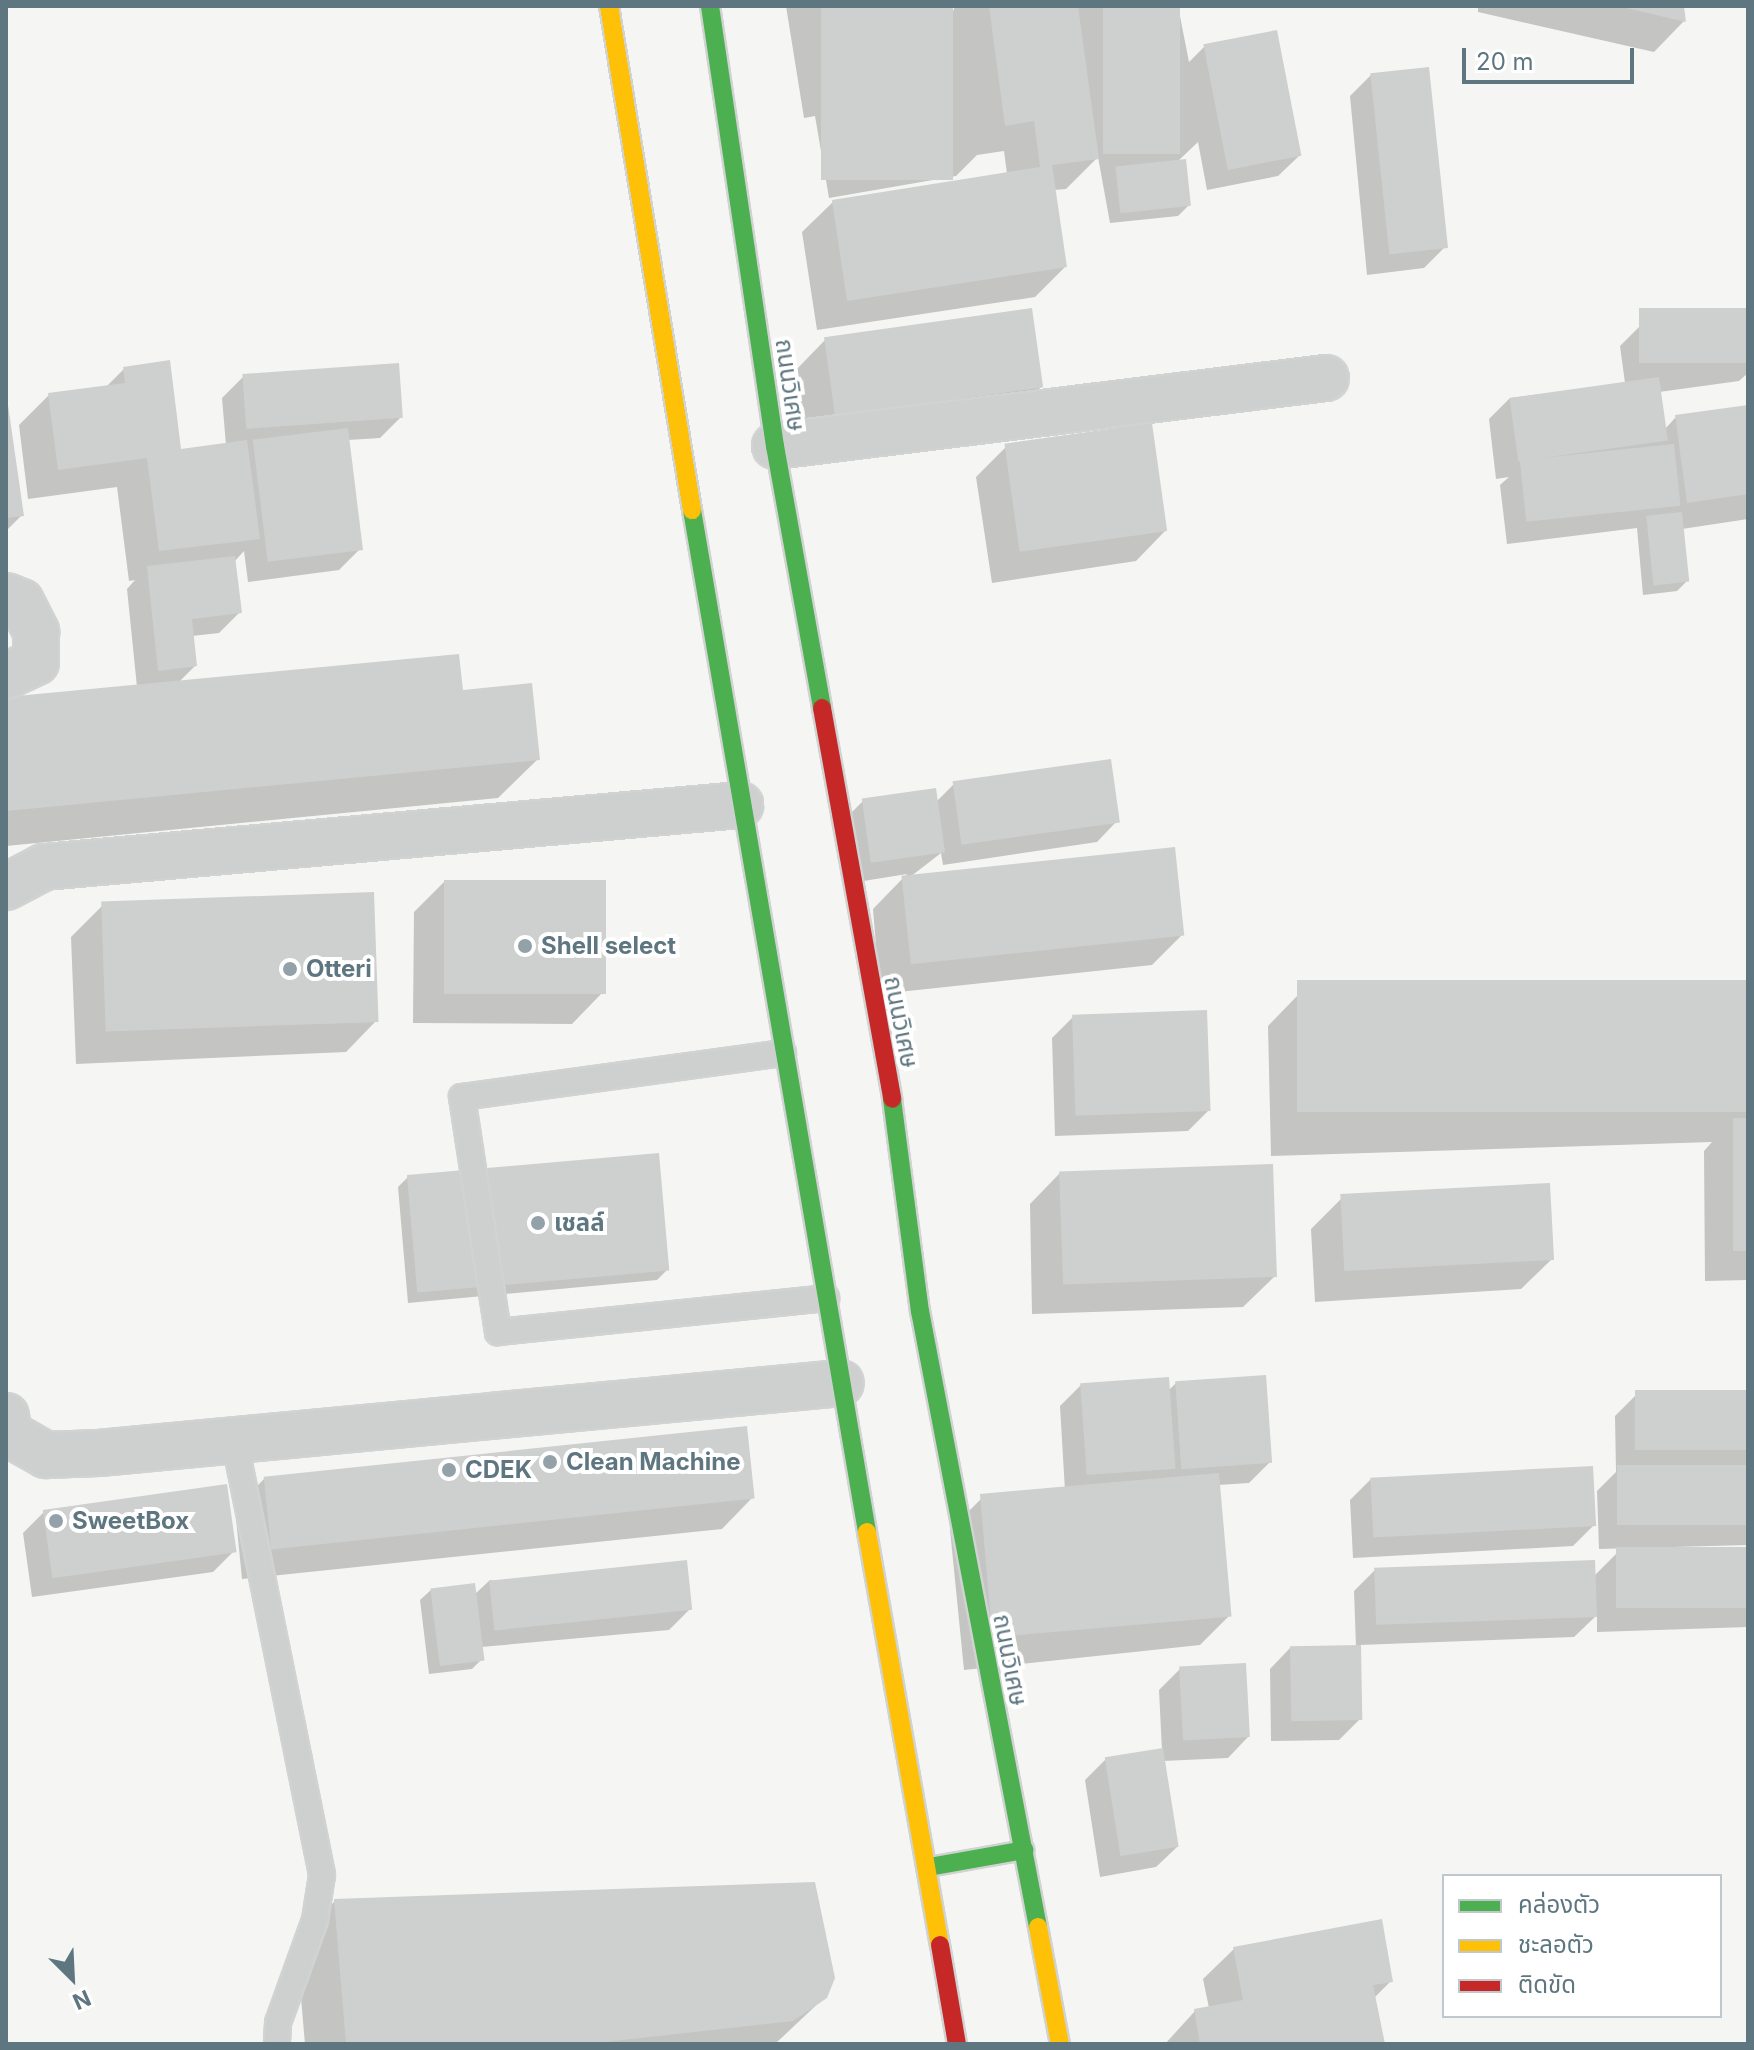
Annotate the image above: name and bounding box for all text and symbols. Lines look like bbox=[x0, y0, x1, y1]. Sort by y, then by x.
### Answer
scale bar bbox=[1466, 32, 1638, 82]
text: 20 m bbox=[1476, 47, 1534, 76]
street label: ถนนวิเศษ bbox=[769, 337, 811, 433]
place label: Shell select bbox=[541, 932, 676, 960]
marker: Shell select bbox=[516, 937, 534, 955]
place label: Otteri bbox=[306, 955, 372, 983]
marker: Otteri bbox=[281, 960, 299, 978]
street label: ถนนวิเศษ bbox=[878, 974, 924, 1070]
place label: เชลล์ bbox=[554, 1209, 605, 1237]
marker: เชลล์ bbox=[529, 1214, 547, 1232]
place label: Clean Machine bbox=[566, 1448, 740, 1476]
marker: Clean Machine bbox=[541, 1453, 559, 1471]
place label: CDEK bbox=[465, 1456, 532, 1484]
marker: CDEK bbox=[440, 1461, 458, 1479]
place label: SweetBox bbox=[72, 1507, 189, 1535]
marker: SweetBox bbox=[47, 1512, 65, 1530]
street label: ถนนวิเศษ bbox=[987, 1612, 1033, 1708]
legend bbox=[1442, 1874, 1722, 2018]
text: คล่องตัว bbox=[1518, 1890, 1600, 1919]
text: ชะลอตัว bbox=[1518, 1930, 1594, 1959]
north arrow bbox=[32, 1938, 112, 2018]
text: ติดขัด bbox=[1518, 1970, 1576, 1999]
text: N bbox=[69, 1985, 95, 2015]

